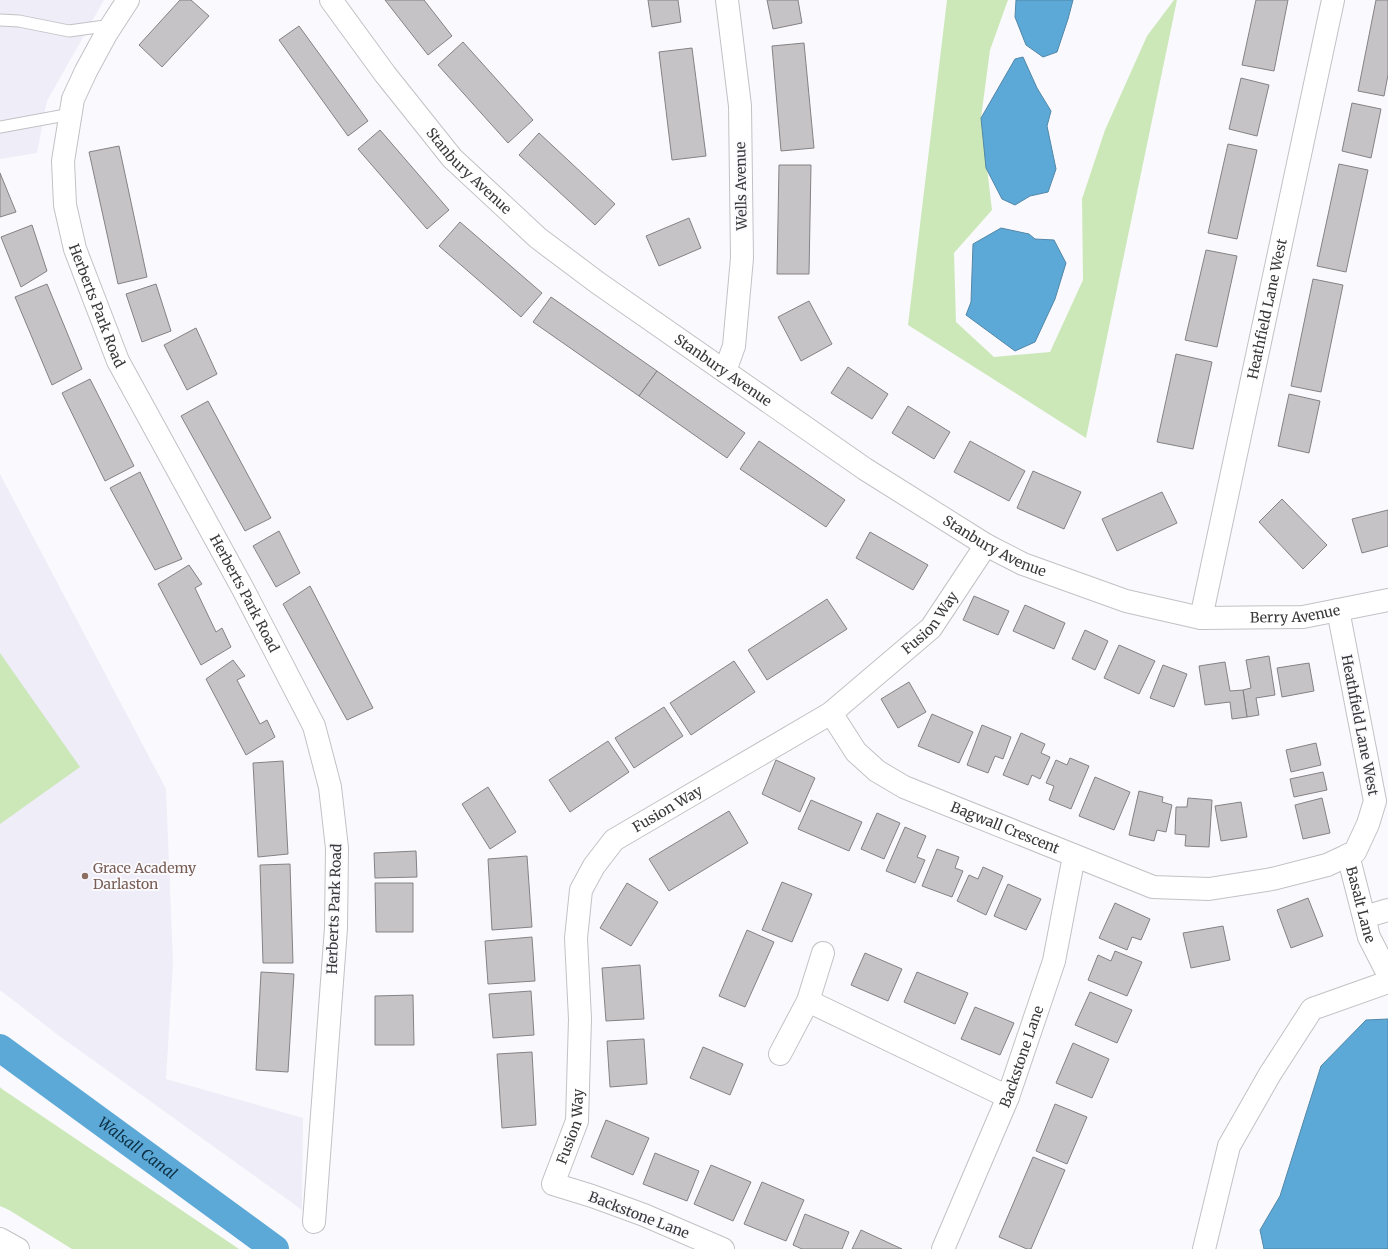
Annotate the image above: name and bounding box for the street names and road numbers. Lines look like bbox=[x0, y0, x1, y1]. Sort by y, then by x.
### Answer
street label: Stanbury Avenue bbox=[422, 124, 515, 218]
street label: Wells Avenue bbox=[731, 142, 751, 231]
street label: Heathfield Lane West bbox=[1243, 236, 1291, 381]
street label: Herberts Park Road bbox=[65, 241, 129, 371]
street label: Stanbury Avenue bbox=[671, 330, 775, 410]
street label: Stanbury Avenue bbox=[940, 511, 1049, 581]
street label: Herberts Park Road bbox=[206, 531, 284, 656]
street label: Fusion Way bbox=[898, 587, 962, 658]
street label: Berry Avenue bbox=[1250, 601, 1342, 627]
street label: Heathfield Lane West bbox=[1338, 653, 1383, 798]
street label: Fusion Way bbox=[629, 781, 706, 836]
street label: Bagwall Crescent bbox=[948, 798, 1063, 858]
street label: Herberts Park Road bbox=[323, 843, 345, 975]
street label: Basalt Lane bbox=[1342, 864, 1380, 946]
street label: Backstone Lane bbox=[996, 1003, 1047, 1110]
street label: Fusion Way bbox=[552, 1088, 587, 1167]
street label: Backstone Lane bbox=[586, 1188, 692, 1242]

